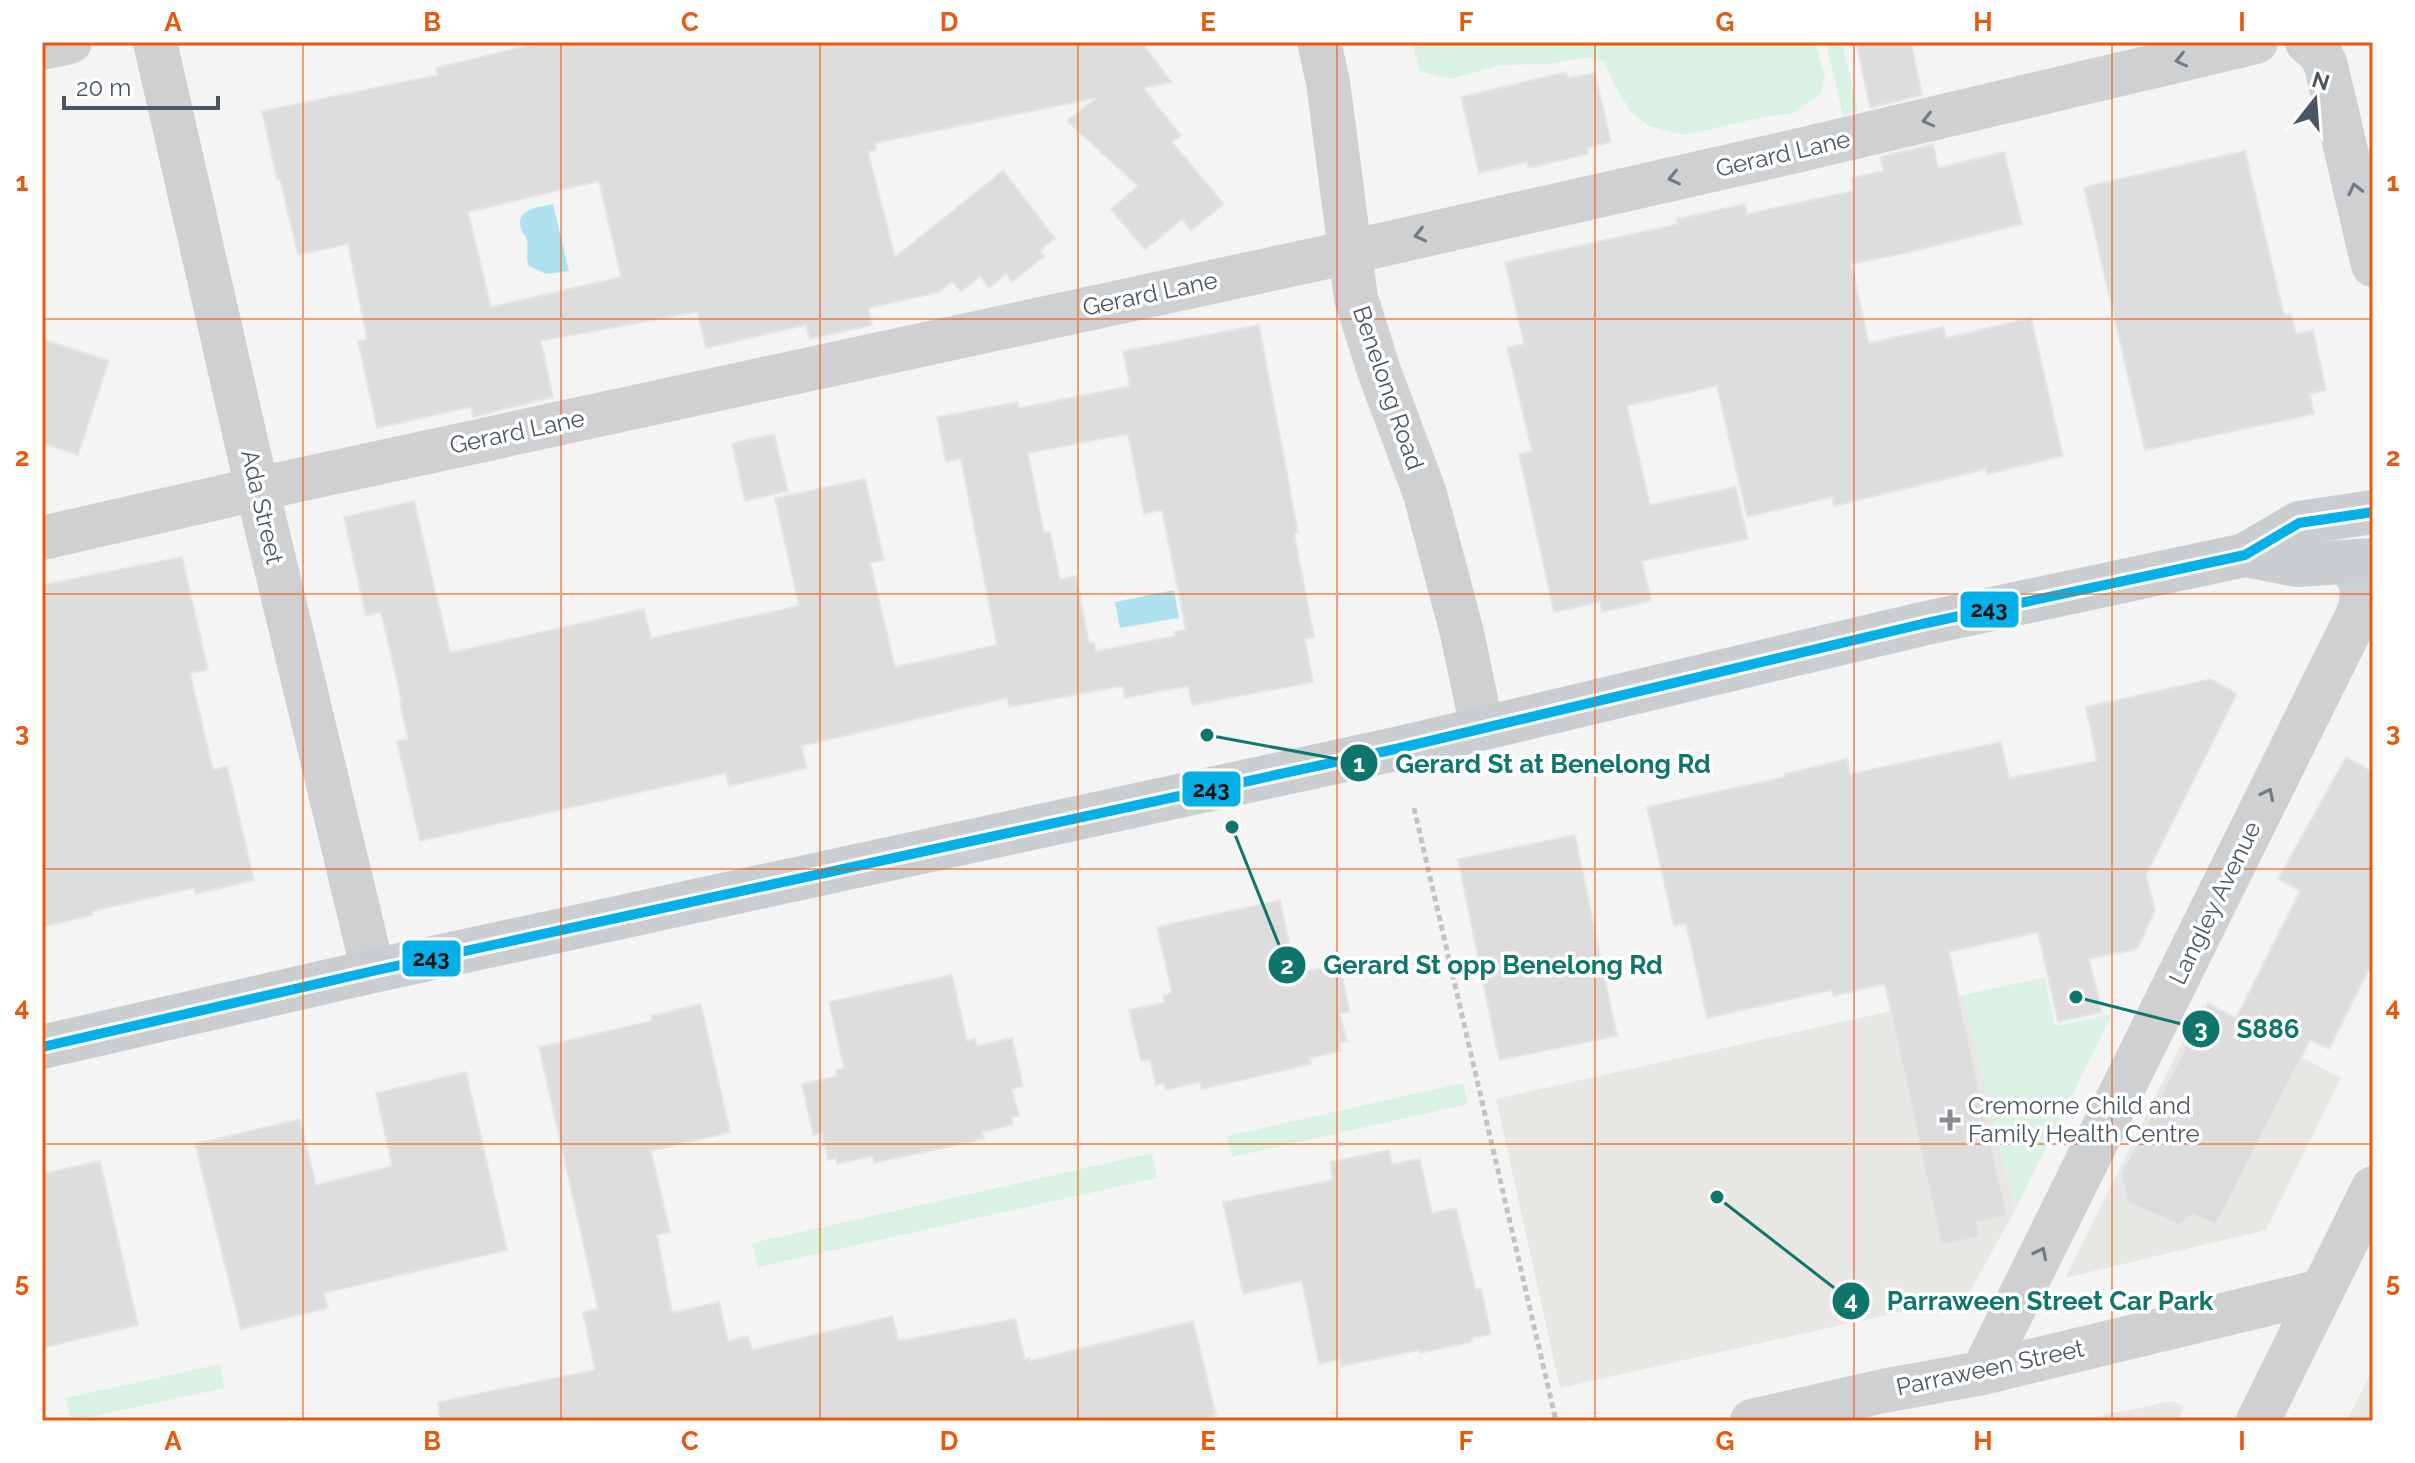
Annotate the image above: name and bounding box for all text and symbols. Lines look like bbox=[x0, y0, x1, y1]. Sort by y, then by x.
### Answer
text: A bbox=[164, 7, 182, 37]
text: B bbox=[423, 7, 441, 37]
text: C bbox=[681, 7, 699, 37]
text: D bbox=[940, 7, 958, 37]
text: E bbox=[1200, 7, 1216, 37]
text: F bbox=[1459, 7, 1474, 37]
text: G bbox=[1716, 7, 1734, 37]
text: H bbox=[1973, 7, 1993, 37]
text: I bbox=[2238, 7, 2246, 37]
one-way arrow bbox=[2174, 51, 2188, 68]
scale bar bbox=[64, 60, 218, 110]
north arrow bbox=[2275, 60, 2355, 140]
text: N bbox=[2309, 66, 2333, 96]
text: 20 m bbox=[76, 73, 131, 102]
one-way arrow bbox=[1921, 111, 1935, 128]
street label: Gerard Lane bbox=[1713, 124, 1853, 183]
text: 1 bbox=[16, 167, 29, 197]
text: 1 bbox=[2387, 167, 2400, 197]
one-way arrow bbox=[1668, 169, 1682, 186]
one-way arrow bbox=[2347, 182, 2364, 196]
one-way arrow bbox=[1414, 226, 1428, 243]
street label: Gerard Lane bbox=[1080, 265, 1220, 322]
street label: Benelong Road bbox=[1347, 302, 1430, 474]
street label: Gerard Lane bbox=[447, 403, 587, 460]
text: 2 bbox=[15, 442, 29, 472]
text: 2 bbox=[2386, 442, 2400, 472]
street label: Ada Street bbox=[235, 447, 290, 567]
line badge: 243 bbox=[1959, 590, 2020, 629]
text: 243 bbox=[1970, 596, 2008, 622]
text: 3 bbox=[15, 717, 29, 747]
text: 3 bbox=[2386, 717, 2400, 747]
callout: Gerard St at Benelong Rd bbox=[1339, 738, 1726, 788]
text: 1 bbox=[1353, 749, 1365, 778]
text: Gerard St at Benelong Rd bbox=[1395, 749, 1711, 779]
line badge: 243 bbox=[1181, 770, 1242, 808]
text: 243 bbox=[1192, 776, 1230, 802]
one-way arrow bbox=[2259, 788, 2274, 803]
street label: Langley Avenue bbox=[2162, 816, 2267, 989]
line badge: 243 bbox=[401, 939, 462, 978]
callout: Gerard St opp Benelong Rd bbox=[1267, 940, 1679, 990]
text: 243 bbox=[412, 945, 450, 971]
text: Gerard St opp Benelong Rd bbox=[1323, 950, 1663, 980]
text: 2 bbox=[1280, 951, 1294, 980]
text: 4 bbox=[15, 992, 29, 1022]
text: 4 bbox=[2386, 992, 2400, 1022]
callout: S886 bbox=[2181, 1004, 2316, 1054]
text: 3 bbox=[2194, 1014, 2208, 1043]
text: S886 bbox=[2236, 1014, 2300, 1044]
place label: Cremorne Child and Family Health Centre bbox=[1968, 1091, 2200, 1148]
marker: Cremorne Child and Family Health Centre bbox=[1939, 1109, 1961, 1131]
one-way arrow bbox=[2031, 1247, 2047, 1262]
text: 5 bbox=[15, 1267, 29, 1297]
text: 5 bbox=[2386, 1267, 2400, 1297]
callout: Parraween Street Car Park bbox=[1831, 1276, 2230, 1326]
text: 4 bbox=[1844, 1286, 1858, 1315]
text: Parraween Street Car Park bbox=[1887, 1286, 2214, 1316]
street label: Parraween Street bbox=[1893, 1333, 2086, 1402]
text: A bbox=[164, 1426, 182, 1456]
text: B bbox=[423, 1426, 441, 1456]
text: C bbox=[681, 1426, 699, 1456]
text: D bbox=[940, 1426, 958, 1456]
text: E bbox=[1200, 1426, 1216, 1456]
text: F bbox=[1459, 1426, 1474, 1456]
text: G bbox=[1716, 1426, 1734, 1456]
text: H bbox=[1973, 1426, 1993, 1456]
text: I bbox=[2238, 1426, 2246, 1456]

